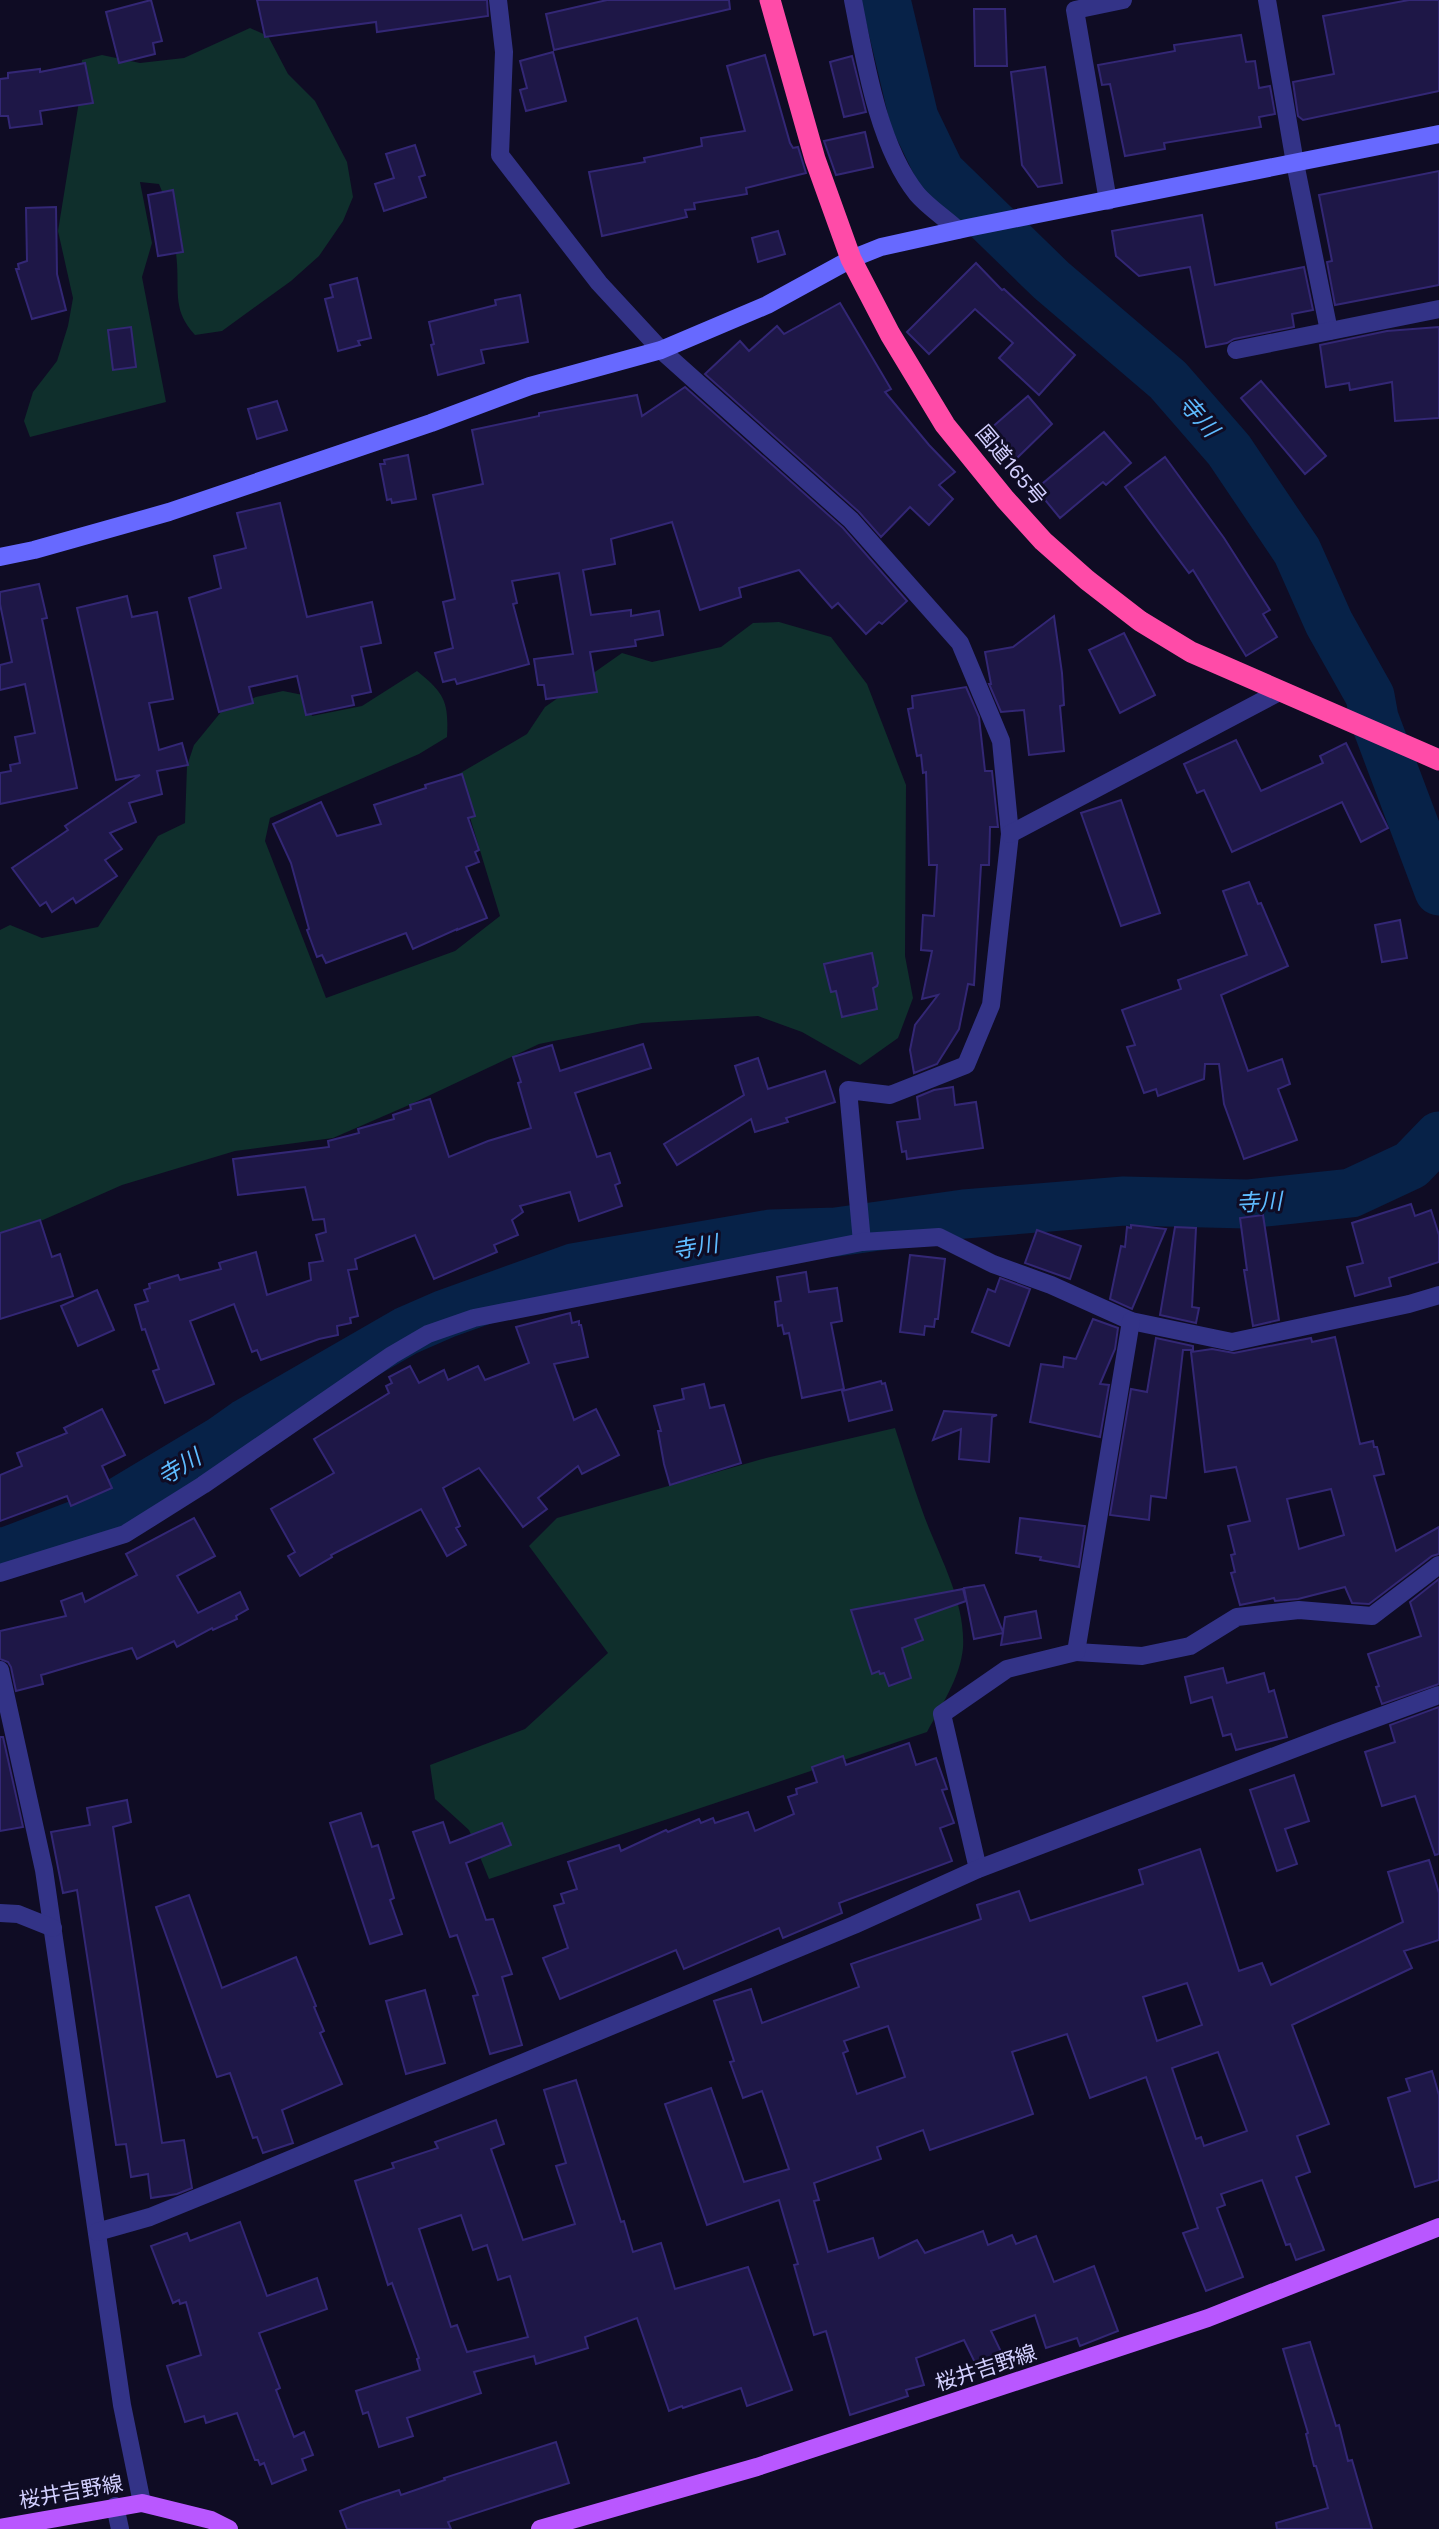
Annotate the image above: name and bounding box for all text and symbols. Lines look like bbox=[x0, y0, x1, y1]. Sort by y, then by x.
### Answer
water label: 寺川 bbox=[1173, 390, 1226, 445]
street label: 国道165号 bbox=[971, 420, 1052, 510]
water label: 寺川 bbox=[1235, 1188, 1286, 1217]
water label: 寺川 bbox=[670, 1230, 723, 1265]
water label: 寺川 bbox=[153, 1442, 208, 1491]
street label: 桜井吉野線 bbox=[932, 2339, 1040, 2396]
street label: 桜井吉野線 bbox=[17, 2470, 125, 2513]

